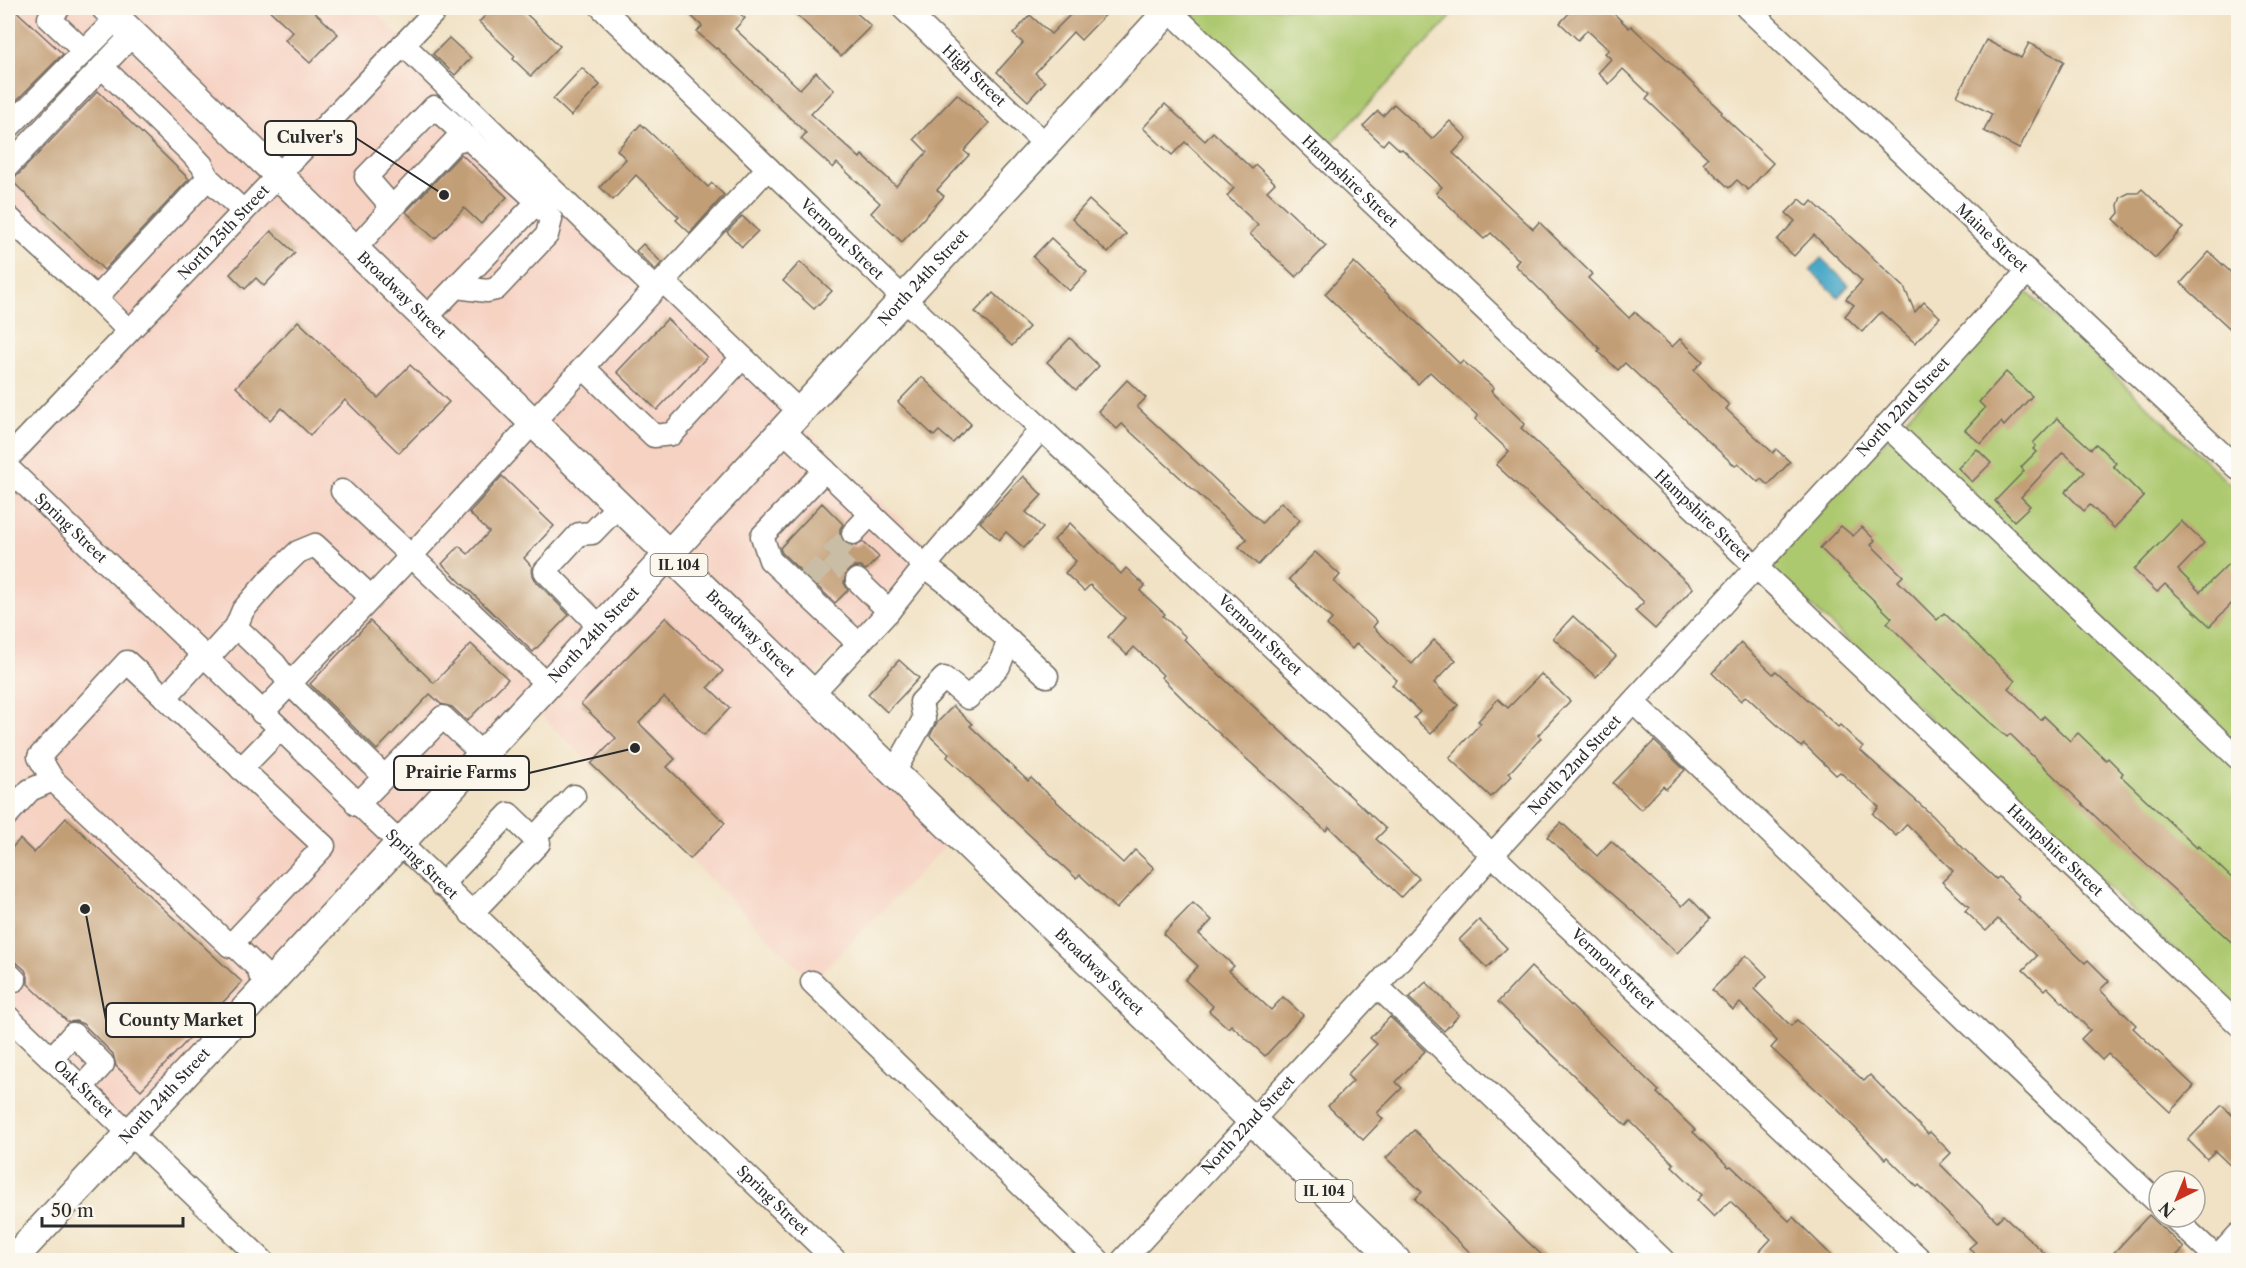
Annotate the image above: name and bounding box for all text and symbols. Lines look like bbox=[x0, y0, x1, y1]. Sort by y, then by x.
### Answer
street label: High Street bbox=[938, 40, 1011, 111]
callout: Culver's bbox=[265, 121, 356, 155]
text: Culver's bbox=[277, 127, 343, 147]
street label: Hampshire Street bbox=[1298, 131, 1403, 232]
street label: North 25th Street bbox=[173, 180, 273, 284]
street label: Vermont Street bbox=[796, 193, 888, 284]
street label: Maine Street bbox=[1952, 199, 2033, 276]
street label: North 24th Street bbox=[874, 224, 973, 330]
street label: Broadway Street bbox=[354, 247, 451, 343]
street label: North 22nd Street bbox=[1852, 352, 1954, 460]
street label: Hampshire Street bbox=[1651, 465, 1755, 566]
street label: Spring Street bbox=[31, 489, 112, 567]
road number: IL 104 bbox=[650, 554, 708, 576]
street label: North 24th Street bbox=[544, 582, 643, 687]
street label: Broadway Street bbox=[702, 586, 800, 681]
street label: Vermont Street bbox=[1213, 590, 1307, 680]
street label: North 22nd Street bbox=[1524, 710, 1625, 819]
callout: Prairie Farms bbox=[394, 756, 529, 790]
text: Prairie Farms bbox=[405, 762, 517, 782]
street label: Hampshire Street bbox=[2003, 800, 2108, 901]
street label: Spring Street bbox=[382, 825, 463, 903]
street label: Broadway Street bbox=[1051, 924, 1148, 1019]
street label: Vermont Street bbox=[1567, 924, 1660, 1013]
callout: County Market bbox=[106, 1003, 255, 1037]
text: County Market bbox=[119, 1010, 244, 1030]
street label: North 24th Street bbox=[115, 1043, 214, 1148]
street label: Oak Street bbox=[50, 1056, 118, 1122]
street label: North 22nd Street bbox=[1197, 1071, 1299, 1178]
street label: Spring Street bbox=[733, 1161, 814, 1240]
north arrow bbox=[2147, 1169, 2207, 1229]
road number: IL 104 bbox=[1296, 1180, 1352, 1202]
scale bar bbox=[42, 1190, 183, 1228]
text: N bbox=[2155, 1198, 2179, 1222]
text: 50 m bbox=[51, 1200, 94, 1222]

